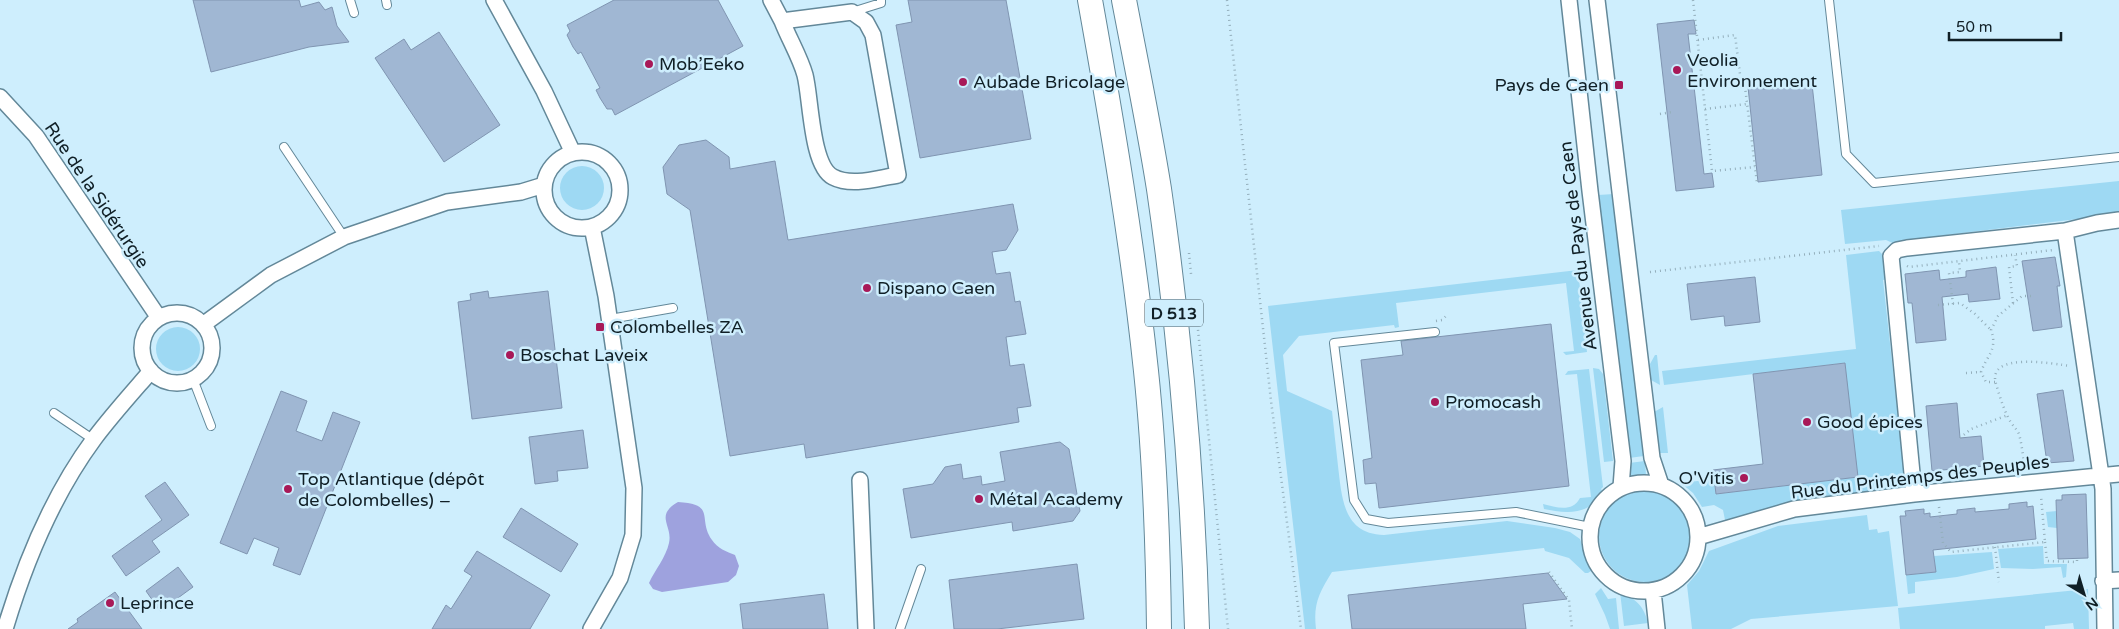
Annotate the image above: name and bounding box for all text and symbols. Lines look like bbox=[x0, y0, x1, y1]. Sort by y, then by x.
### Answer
scale bar bbox=[1949, 10, 2062, 42]
text: 50 m bbox=[1956, 18, 1993, 36]
place label: Veolia Environnement bbox=[1687, 49, 1817, 92]
place label: Mob’Eeko bbox=[659, 53, 745, 75]
marker: Mob’Eeko bbox=[643, 58, 655, 70]
marker: Veolia Environnement bbox=[1671, 64, 1683, 76]
place label: Aubade Bricolage bbox=[973, 71, 1125, 93]
place label: Pays de Caen bbox=[1494, 74, 1609, 96]
marker: Aubade Bricolage bbox=[957, 76, 969, 88]
marker: Pays de Caen bbox=[1613, 79, 1625, 91]
street label: Rue de la Sidérurgie bbox=[40, 118, 154, 272]
street label: Avenue du Pays de Caen bbox=[1554, 140, 1602, 352]
place label: Dispano Caen bbox=[877, 277, 995, 299]
marker: Dispano Caen bbox=[861, 282, 873, 294]
road number: D 513 bbox=[1145, 300, 1203, 326]
place label: Colombelles ZA bbox=[610, 316, 744, 338]
marker: Colombelles ZA bbox=[594, 321, 606, 333]
place label: Boschat Laveix bbox=[520, 344, 648, 366]
marker: Boschat Laveix bbox=[504, 349, 516, 361]
place label: Promocash bbox=[1445, 391, 1541, 413]
marker: Promocash bbox=[1429, 396, 1441, 408]
place label: Good épices bbox=[1817, 411, 1923, 433]
marker: Good épices bbox=[1801, 416, 1813, 428]
street label: Rue du Printemps des Peuples bbox=[1789, 450, 2051, 504]
place label: O'Vitis bbox=[1679, 467, 1734, 489]
place label: Top Atlantique (dépôt de Colombelles) – bbox=[298, 468, 484, 511]
marker: O'Vitis bbox=[1738, 472, 1750, 484]
marker: Top Atlantique (dépôt de Colombelles) – bbox=[282, 483, 294, 495]
place label: Métal Academy bbox=[989, 488, 1123, 510]
marker: Métal Academy bbox=[973, 493, 985, 505]
north arrow bbox=[2059, 569, 2109, 619]
place label: Leprince bbox=[120, 592, 194, 614]
text: N bbox=[2082, 594, 2101, 614]
marker: Leprince bbox=[104, 597, 116, 609]

